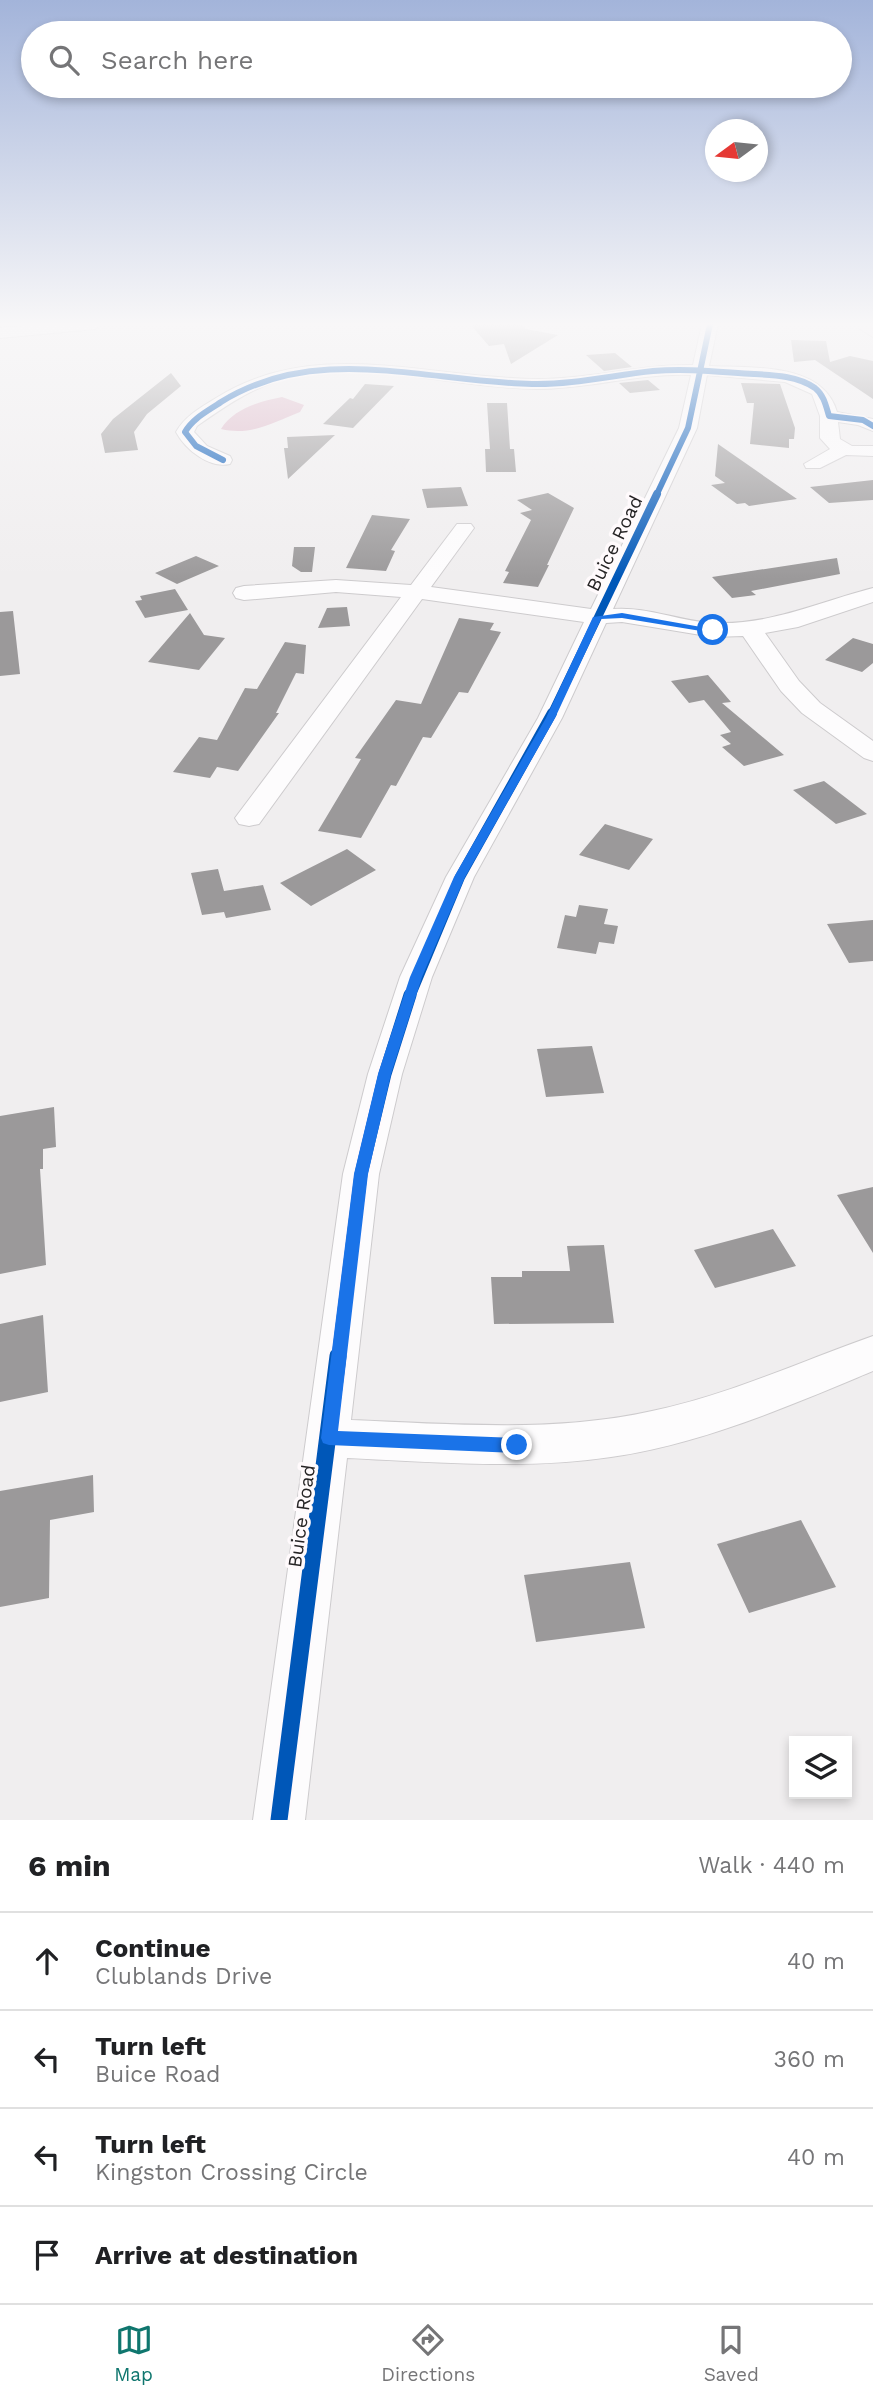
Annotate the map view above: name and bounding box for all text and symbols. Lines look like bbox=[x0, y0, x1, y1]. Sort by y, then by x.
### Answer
search box bbox=[21, 21, 852, 98]
icon: search bbox=[45, 41, 83, 79]
text: Search here bbox=[101, 45, 253, 75]
north arrow bbox=[705, 119, 768, 182]
street label: Buice Road bbox=[581, 492, 648, 595]
route start bbox=[697, 614, 728, 645]
route end bbox=[501, 1429, 532, 1460]
street label: Buice Road bbox=[283, 1463, 320, 1569]
map controls bbox=[789, 1736, 852, 1799]
button: layers bbox=[789, 1736, 852, 1799]
text: 6 min bbox=[28, 1848, 111, 1883]
text: Walk · 440 m bbox=[698, 1852, 845, 1879]
text: Continue bbox=[95, 1933, 211, 1963]
icon: ahead bbox=[28, 1942, 66, 1980]
text: 40 m bbox=[787, 1948, 845, 1975]
text: Clublands Drive bbox=[95, 1963, 272, 1990]
text: Turn left bbox=[95, 2031, 206, 2061]
icon: left bbox=[28, 2040, 66, 2078]
text: 360 m bbox=[774, 2046, 845, 2073]
text: Buice Road bbox=[95, 2061, 220, 2088]
text: Turn left bbox=[95, 2129, 206, 2159]
icon: left bbox=[28, 2138, 66, 2176]
text: 40 m bbox=[787, 2144, 845, 2171]
text: Kingston Crossing Circle bbox=[95, 2159, 368, 2186]
icon: arrive bbox=[28, 2236, 66, 2274]
text: Arrive at destination bbox=[95, 2240, 358, 2270]
tab: Map bbox=[114, 2321, 153, 2386]
tab: Directions bbox=[381, 2321, 475, 2386]
tab: Saved bbox=[704, 2321, 759, 2386]

